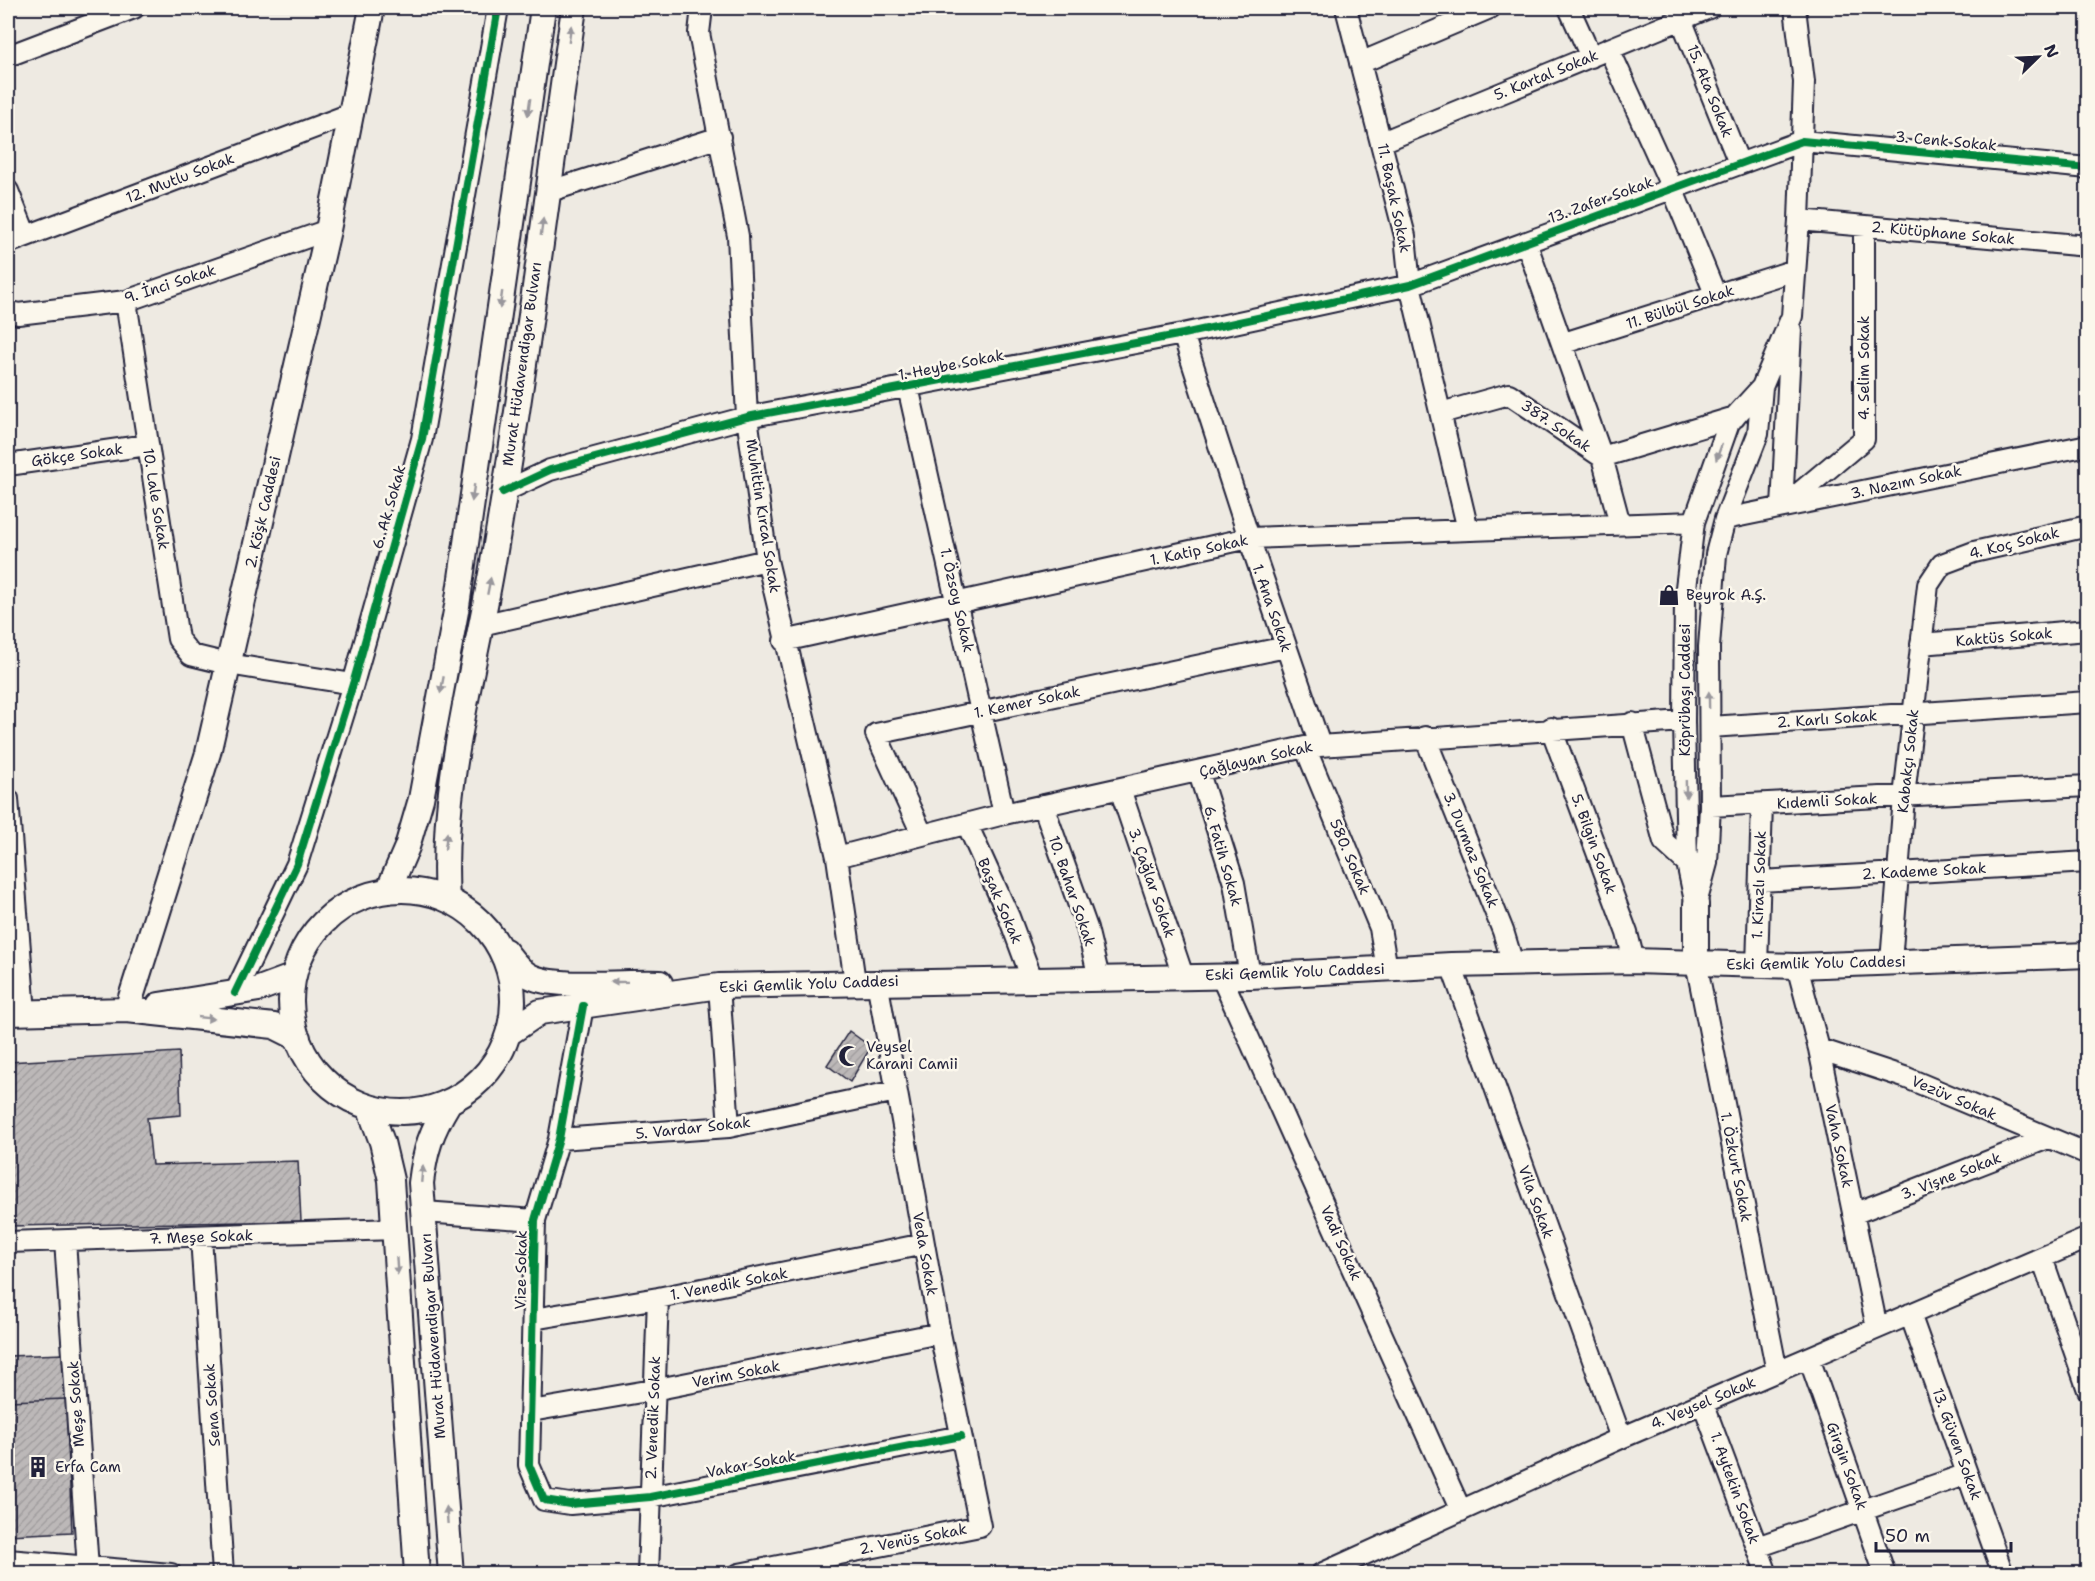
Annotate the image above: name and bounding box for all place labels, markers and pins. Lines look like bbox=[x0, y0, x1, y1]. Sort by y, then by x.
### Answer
shop icon: Beyrok A.Ş. bbox=[1657, 583, 1681, 607]
place label: Beyrok A.Ş. bbox=[1686, 585, 1766, 605]
place label: Veysel Karani Camii bbox=[866, 1037, 958, 1074]
mosque icon: Veysel Karani Camii bbox=[837, 1044, 861, 1068]
building icon: Erfa Cam bbox=[26, 1455, 50, 1479]
place label: Erfa Cam bbox=[55, 1457, 121, 1477]

